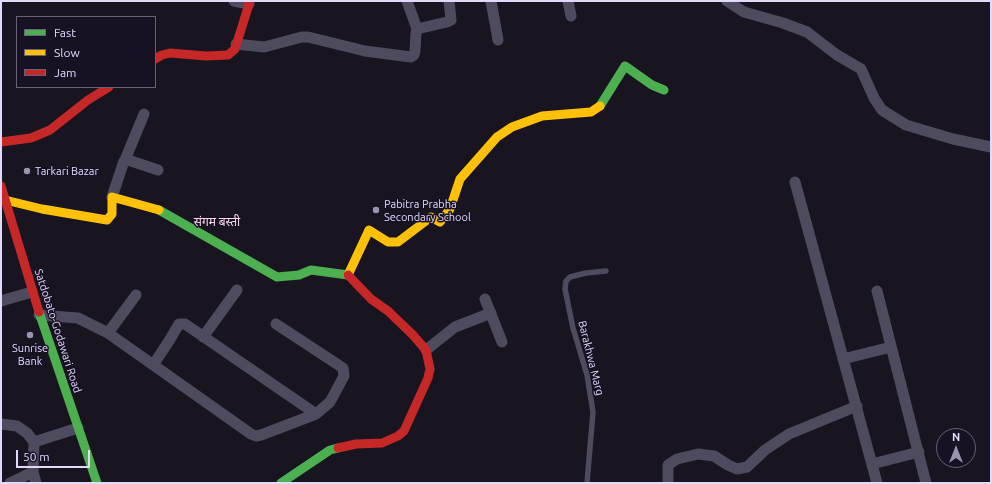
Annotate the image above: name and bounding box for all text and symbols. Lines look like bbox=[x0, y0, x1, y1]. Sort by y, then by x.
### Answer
legend bbox=[16, 16, 156, 88]
text: Fast bbox=[54, 26, 76, 39]
text: Slow bbox=[54, 46, 80, 59]
text: Jam bbox=[54, 66, 76, 79]
place label: Tarkari Bazar bbox=[35, 164, 99, 178]
marker: Tarkari Bazar bbox=[22, 166, 32, 176]
place label: Pabitra Prabha Secondary School bbox=[384, 197, 471, 223]
marker: Pabitra Prabha Secondary School bbox=[371, 205, 381, 215]
district label: संगम बस्ती bbox=[194, 215, 240, 229]
street label: Satdobato-Godawari Road bbox=[32, 267, 84, 395]
street label: Barakhwa Marg bbox=[575, 319, 607, 397]
marker: Sunrise Bank bbox=[25, 330, 35, 340]
place label: Sunrise Bank bbox=[12, 341, 48, 367]
north arrow bbox=[936, 428, 976, 468]
text: N bbox=[952, 431, 960, 443]
scale bar bbox=[18, 442, 92, 468]
text: 50 m bbox=[23, 450, 50, 463]

